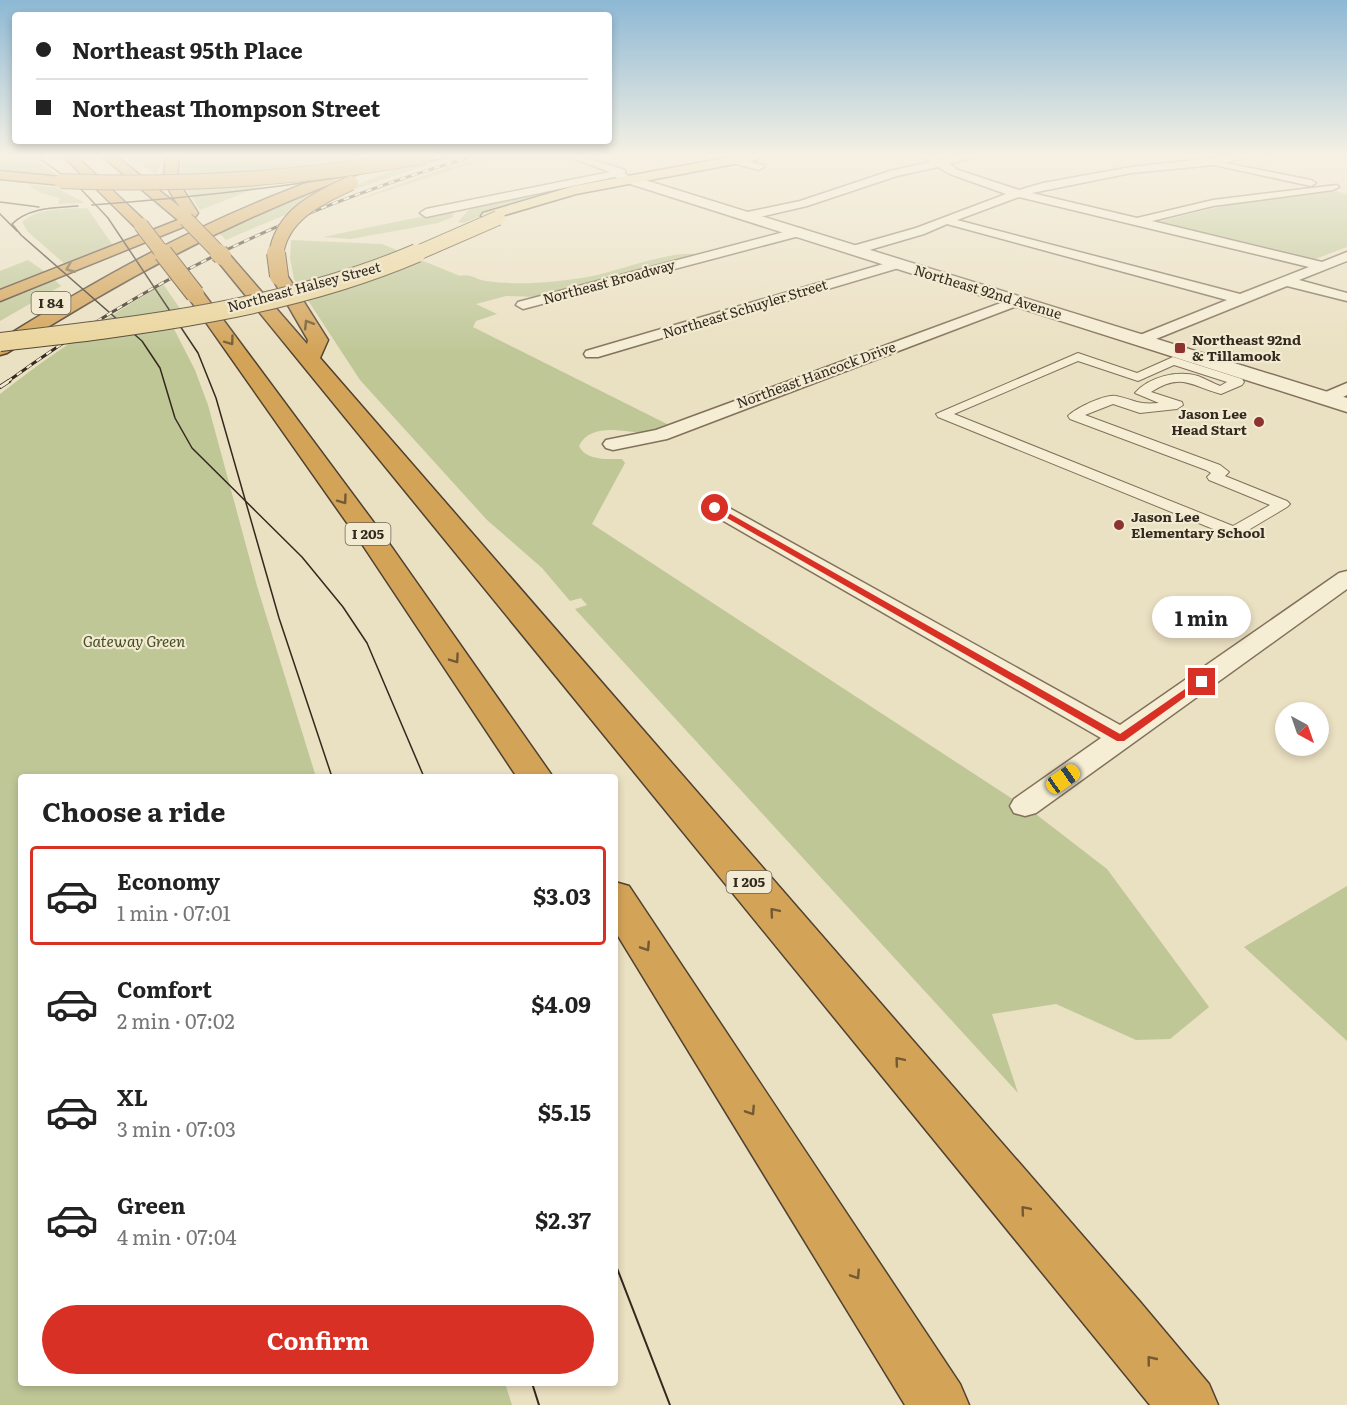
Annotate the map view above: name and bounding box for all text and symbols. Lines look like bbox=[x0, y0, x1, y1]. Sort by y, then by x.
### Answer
text: Northeast 95th Place bbox=[72, 33, 303, 66]
text: Northeast Thompson Street bbox=[72, 91, 380, 124]
street label: Northeast Broadway bbox=[540, 253, 678, 308]
street label: Northeast Halsey Street bbox=[225, 256, 383, 316]
street label: Northeast 92nd Avenue bbox=[912, 259, 1065, 323]
one-way arrow bbox=[65, 261, 76, 273]
street label: Northeast Schuyler Street bbox=[660, 273, 830, 343]
road number: I 84 bbox=[32, 292, 70, 314]
one-way arrow bbox=[303, 320, 315, 330]
place label: Northeast 92nd & Tillamook bbox=[1192, 329, 1301, 365]
one-way arrow bbox=[222, 335, 233, 346]
street label: Northeast Hancock Drive bbox=[733, 336, 898, 412]
marker: Northeast 92nd & Tillamook bbox=[1173, 341, 1187, 355]
place label: Jason Lee Head Start bbox=[1171, 403, 1248, 439]
marker: Jason Lee Head Start bbox=[1252, 415, 1266, 429]
one-way arrow bbox=[336, 493, 347, 504]
route start bbox=[701, 494, 728, 521]
place label: Jason Lee Elementary School bbox=[1131, 506, 1265, 542]
marker: Jason Lee Elementary School bbox=[1112, 518, 1126, 532]
road number: I 205 bbox=[346, 523, 391, 545]
callout: 1 min bbox=[1152, 595, 1252, 637]
text: 1 min bbox=[1175, 602, 1228, 632]
park label: Gateway Green bbox=[83, 629, 185, 652]
one-way arrow bbox=[448, 653, 459, 664]
route end bbox=[1188, 668, 1215, 695]
north arrow bbox=[1275, 702, 1329, 756]
map controls bbox=[1275, 702, 1329, 756]
car bbox=[1043, 761, 1083, 797]
text: Choose a ride bbox=[42, 790, 225, 830]
text: Economy bbox=[117, 864, 220, 897]
icon: car bbox=[45, 869, 99, 923]
road number: I 205 bbox=[726, 871, 771, 893]
text: $3.03 bbox=[533, 879, 591, 912]
text: 1 min · 07:01 bbox=[117, 897, 231, 927]
one-way arrow bbox=[770, 908, 781, 919]
one-way arrow bbox=[639, 941, 651, 951]
text: Comfort bbox=[117, 972, 212, 1005]
icon: car bbox=[45, 977, 99, 1031]
text: $4.09 bbox=[531, 987, 591, 1020]
text: 2 min · 07:02 bbox=[117, 1005, 235, 1035]
one-way arrow bbox=[896, 1057, 907, 1068]
text: XL bbox=[117, 1080, 148, 1113]
icon: car bbox=[45, 1085, 99, 1139]
text: $5.15 bbox=[538, 1095, 591, 1128]
one-way arrow bbox=[744, 1105, 756, 1115]
text: 3 min · 07:03 bbox=[117, 1113, 236, 1143]
text: Green bbox=[117, 1188, 186, 1221]
icon: car bbox=[45, 1193, 99, 1247]
text: $2.37 bbox=[535, 1203, 591, 1236]
one-way arrow bbox=[1021, 1206, 1032, 1217]
text: 4 min · 07:04 bbox=[117, 1221, 237, 1251]
one-way arrow bbox=[849, 1269, 860, 1280]
button: Confirm bbox=[42, 1305, 594, 1374]
one-way arrow bbox=[1147, 1355, 1158, 1366]

